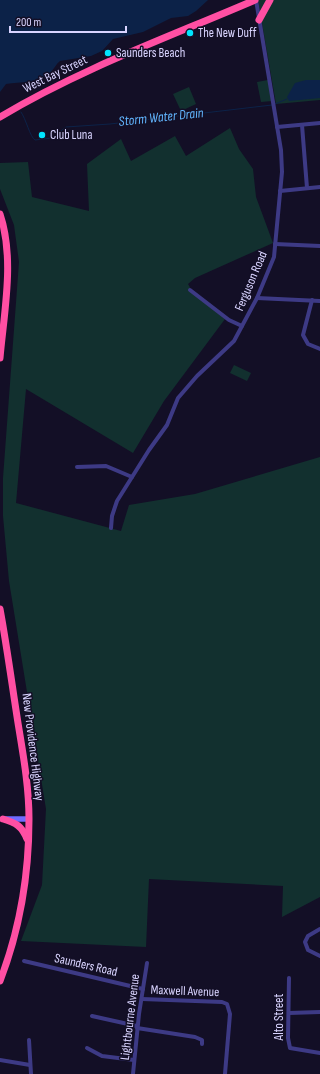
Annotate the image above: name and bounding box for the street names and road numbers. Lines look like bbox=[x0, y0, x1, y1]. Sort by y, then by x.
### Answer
street label: West Bay Street bbox=[20, 52, 90, 96]
street label: Ferguson Road bbox=[231, 249, 271, 313]
street label: New Providence Highway bbox=[18, 692, 48, 802]
street label: Saunders Road bbox=[53, 950, 119, 980]
street label: Lightbourne Avenue bbox=[117, 973, 143, 1061]
street label: Maxwell Avenue bbox=[150, 982, 220, 1000]
street label: Alto Street bbox=[271, 994, 287, 1041]

